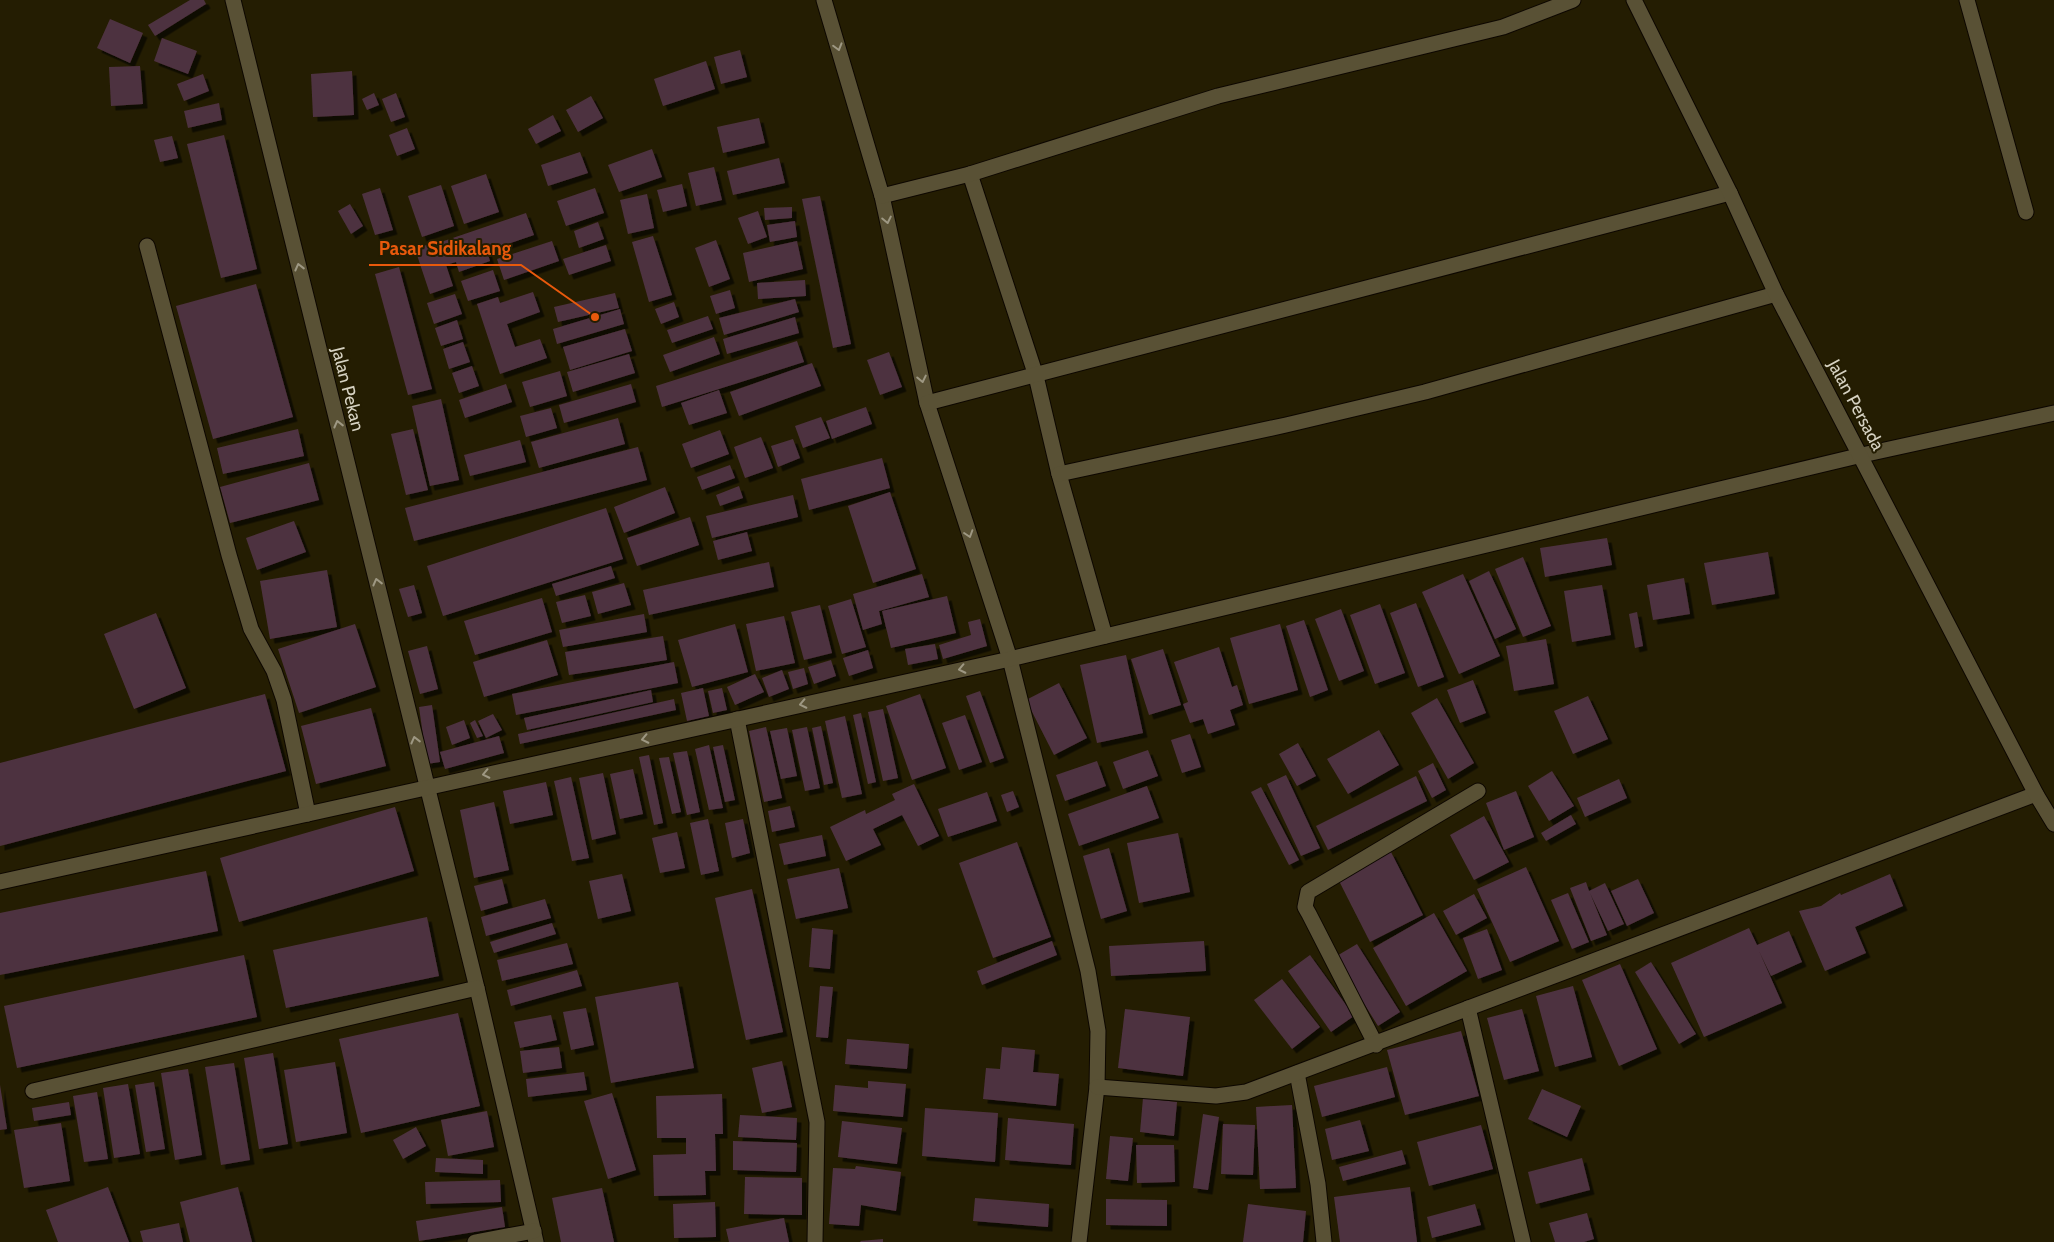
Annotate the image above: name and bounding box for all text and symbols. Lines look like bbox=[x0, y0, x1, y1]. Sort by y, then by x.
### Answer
one-way arrow bbox=[833, 42, 843, 50]
one-way arrow bbox=[881, 216, 892, 224]
callout: Pasar Sidikalang bbox=[369, 231, 521, 265]
text: Pasar Sidikalang bbox=[379, 237, 512, 260]
one-way arrow bbox=[294, 262, 305, 271]
street label: Jalan Pekan bbox=[327, 344, 369, 433]
street label: Jalan Persada bbox=[1822, 355, 1889, 455]
one-way arrow bbox=[916, 374, 926, 383]
one-way arrow bbox=[333, 421, 343, 429]
one-way arrow bbox=[964, 529, 974, 538]
one-way arrow bbox=[372, 579, 382, 587]
one-way arrow bbox=[958, 663, 966, 674]
one-way arrow bbox=[799, 698, 808, 709]
one-way arrow bbox=[640, 733, 649, 744]
one-way arrow bbox=[411, 736, 421, 744]
one-way arrow bbox=[481, 768, 490, 779]

